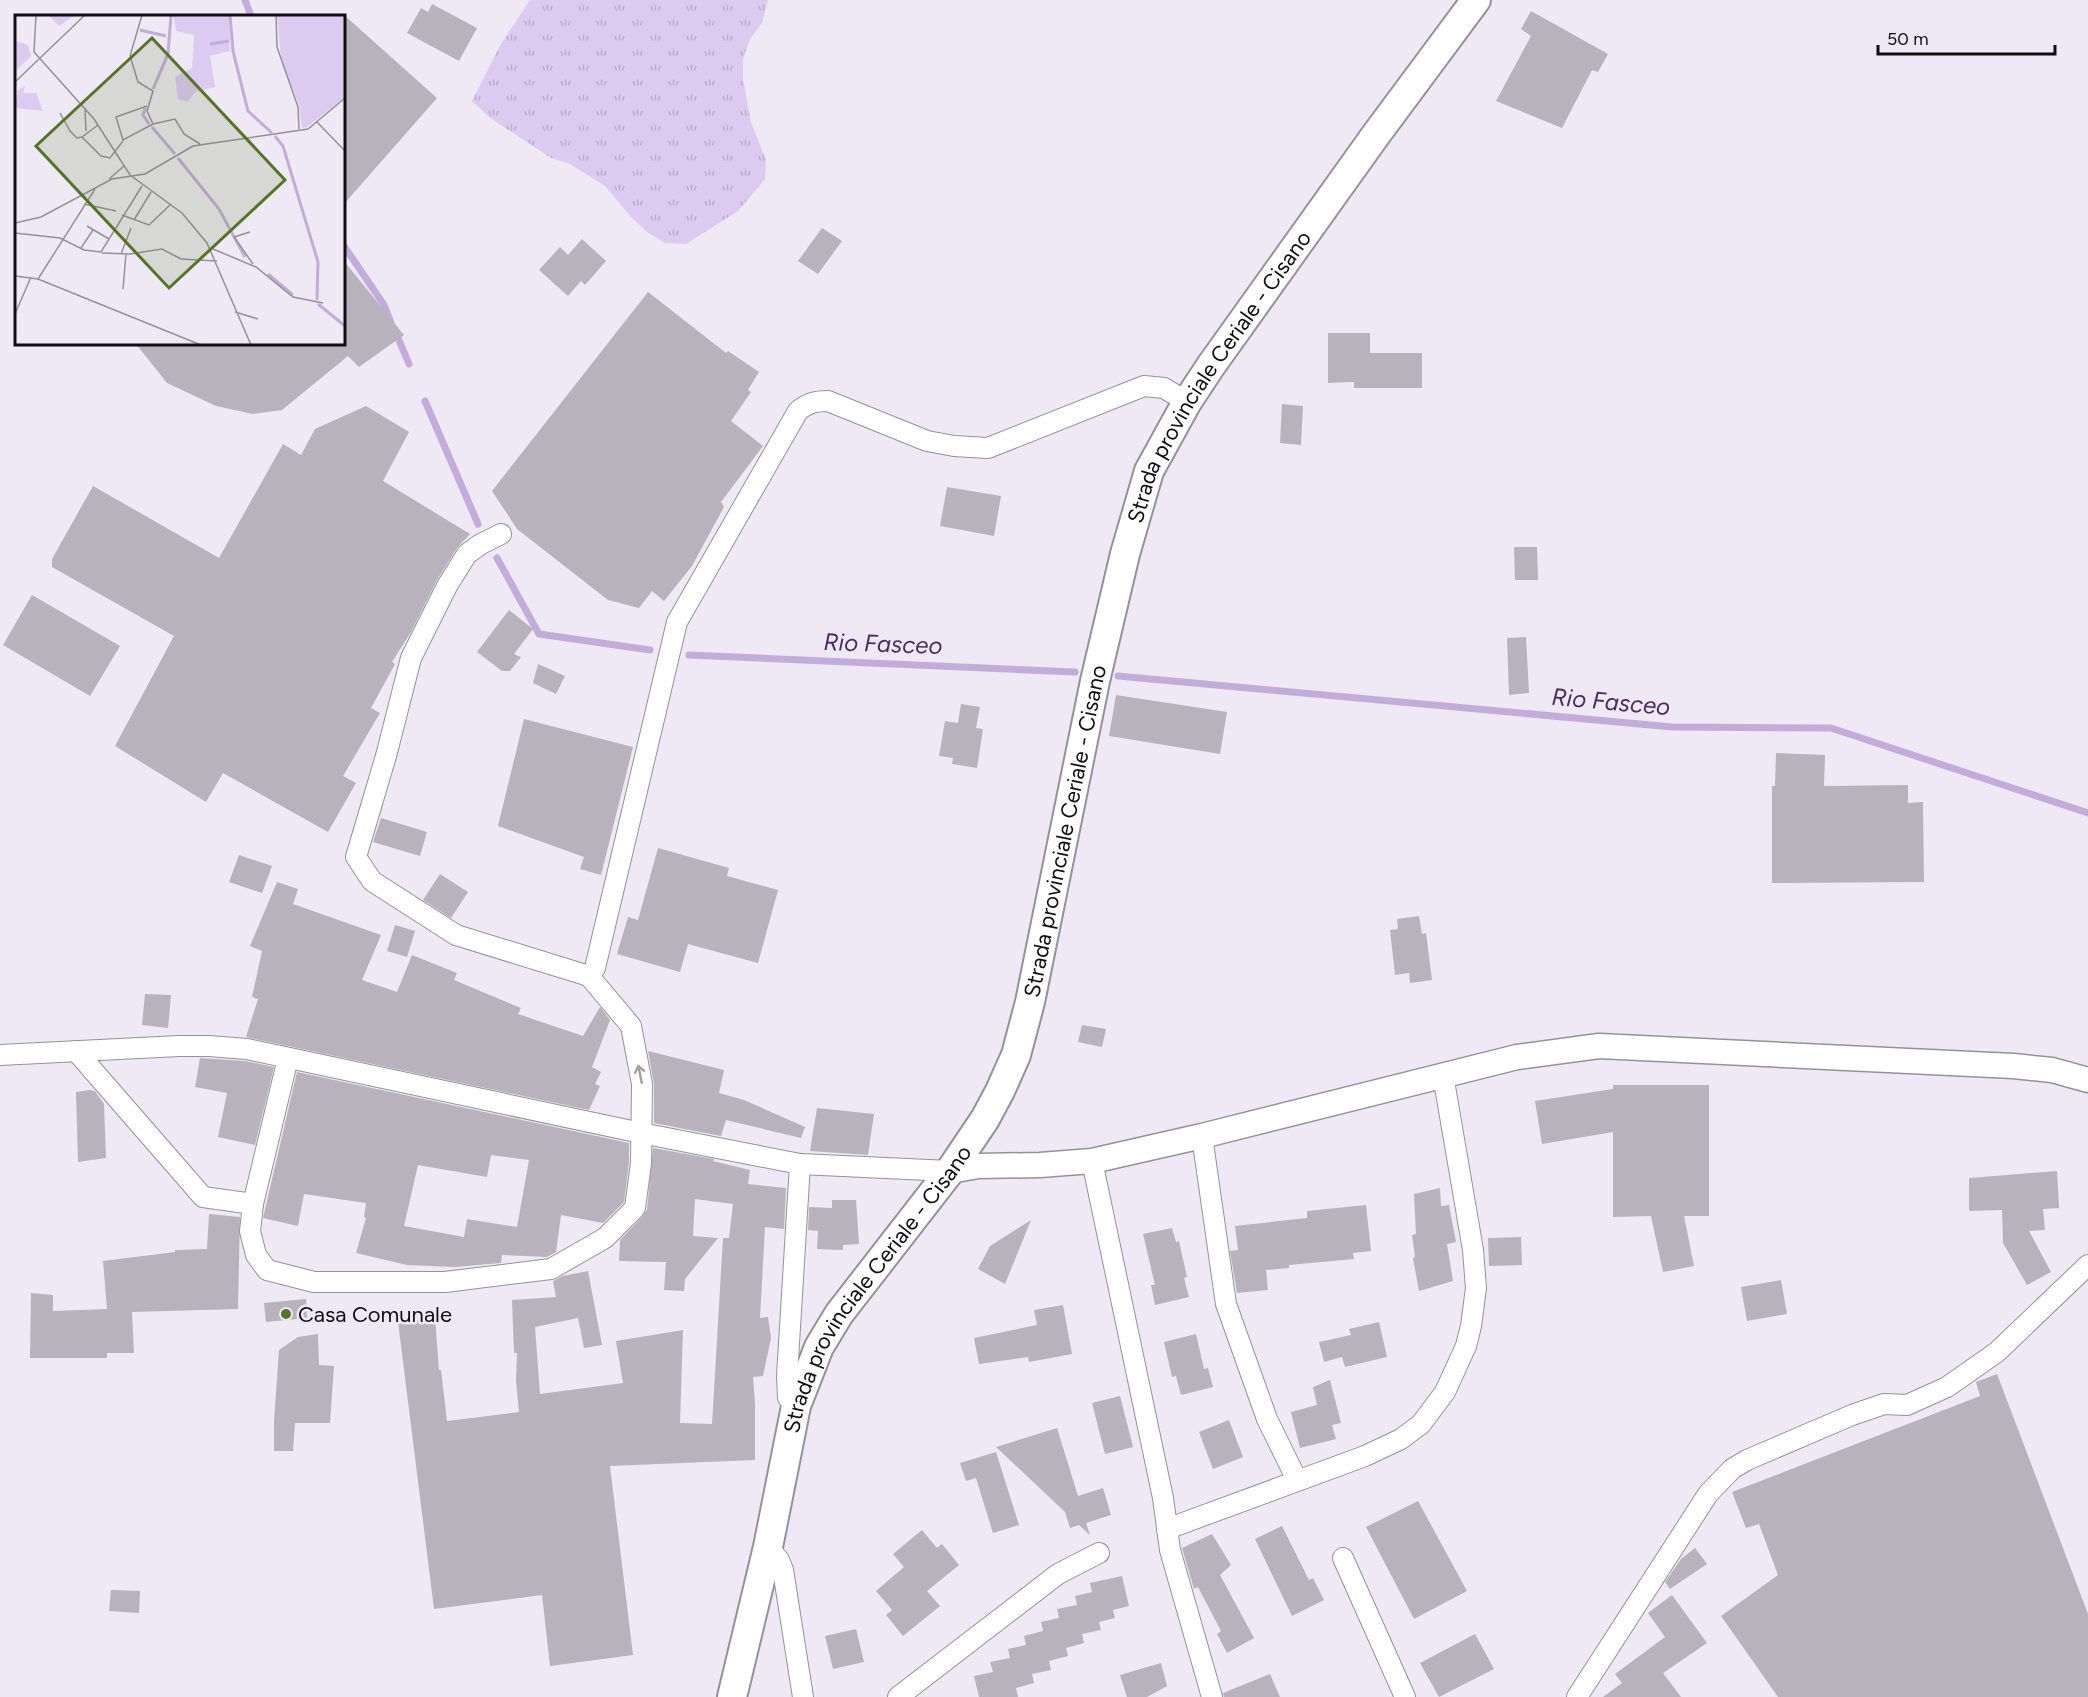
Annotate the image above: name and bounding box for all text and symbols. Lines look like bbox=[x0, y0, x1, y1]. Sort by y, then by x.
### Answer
inset map bbox=[15, 15, 345, 345]
scale bar bbox=[1878, 18, 2055, 56]
text: 50 m bbox=[1887, 28, 1929, 50]
street label: Strada provinciale Ceriale - Cisano bbox=[1122, 226, 1317, 526]
water label: Rio Fasceo bbox=[823, 627, 943, 660]
street label: Strada provinciale Ceriale - Cisano bbox=[1018, 662, 1112, 1000]
water label: Rio Fasceo bbox=[1551, 682, 1672, 721]
one-way arrow bbox=[634, 1065, 645, 1085]
street label: Strada provinciale Ceriale - Cisano bbox=[778, 1140, 977, 1435]
place label: Casa Comunale bbox=[298, 1301, 452, 1328]
marker: Casa Comunale bbox=[279, 1307, 293, 1321]

